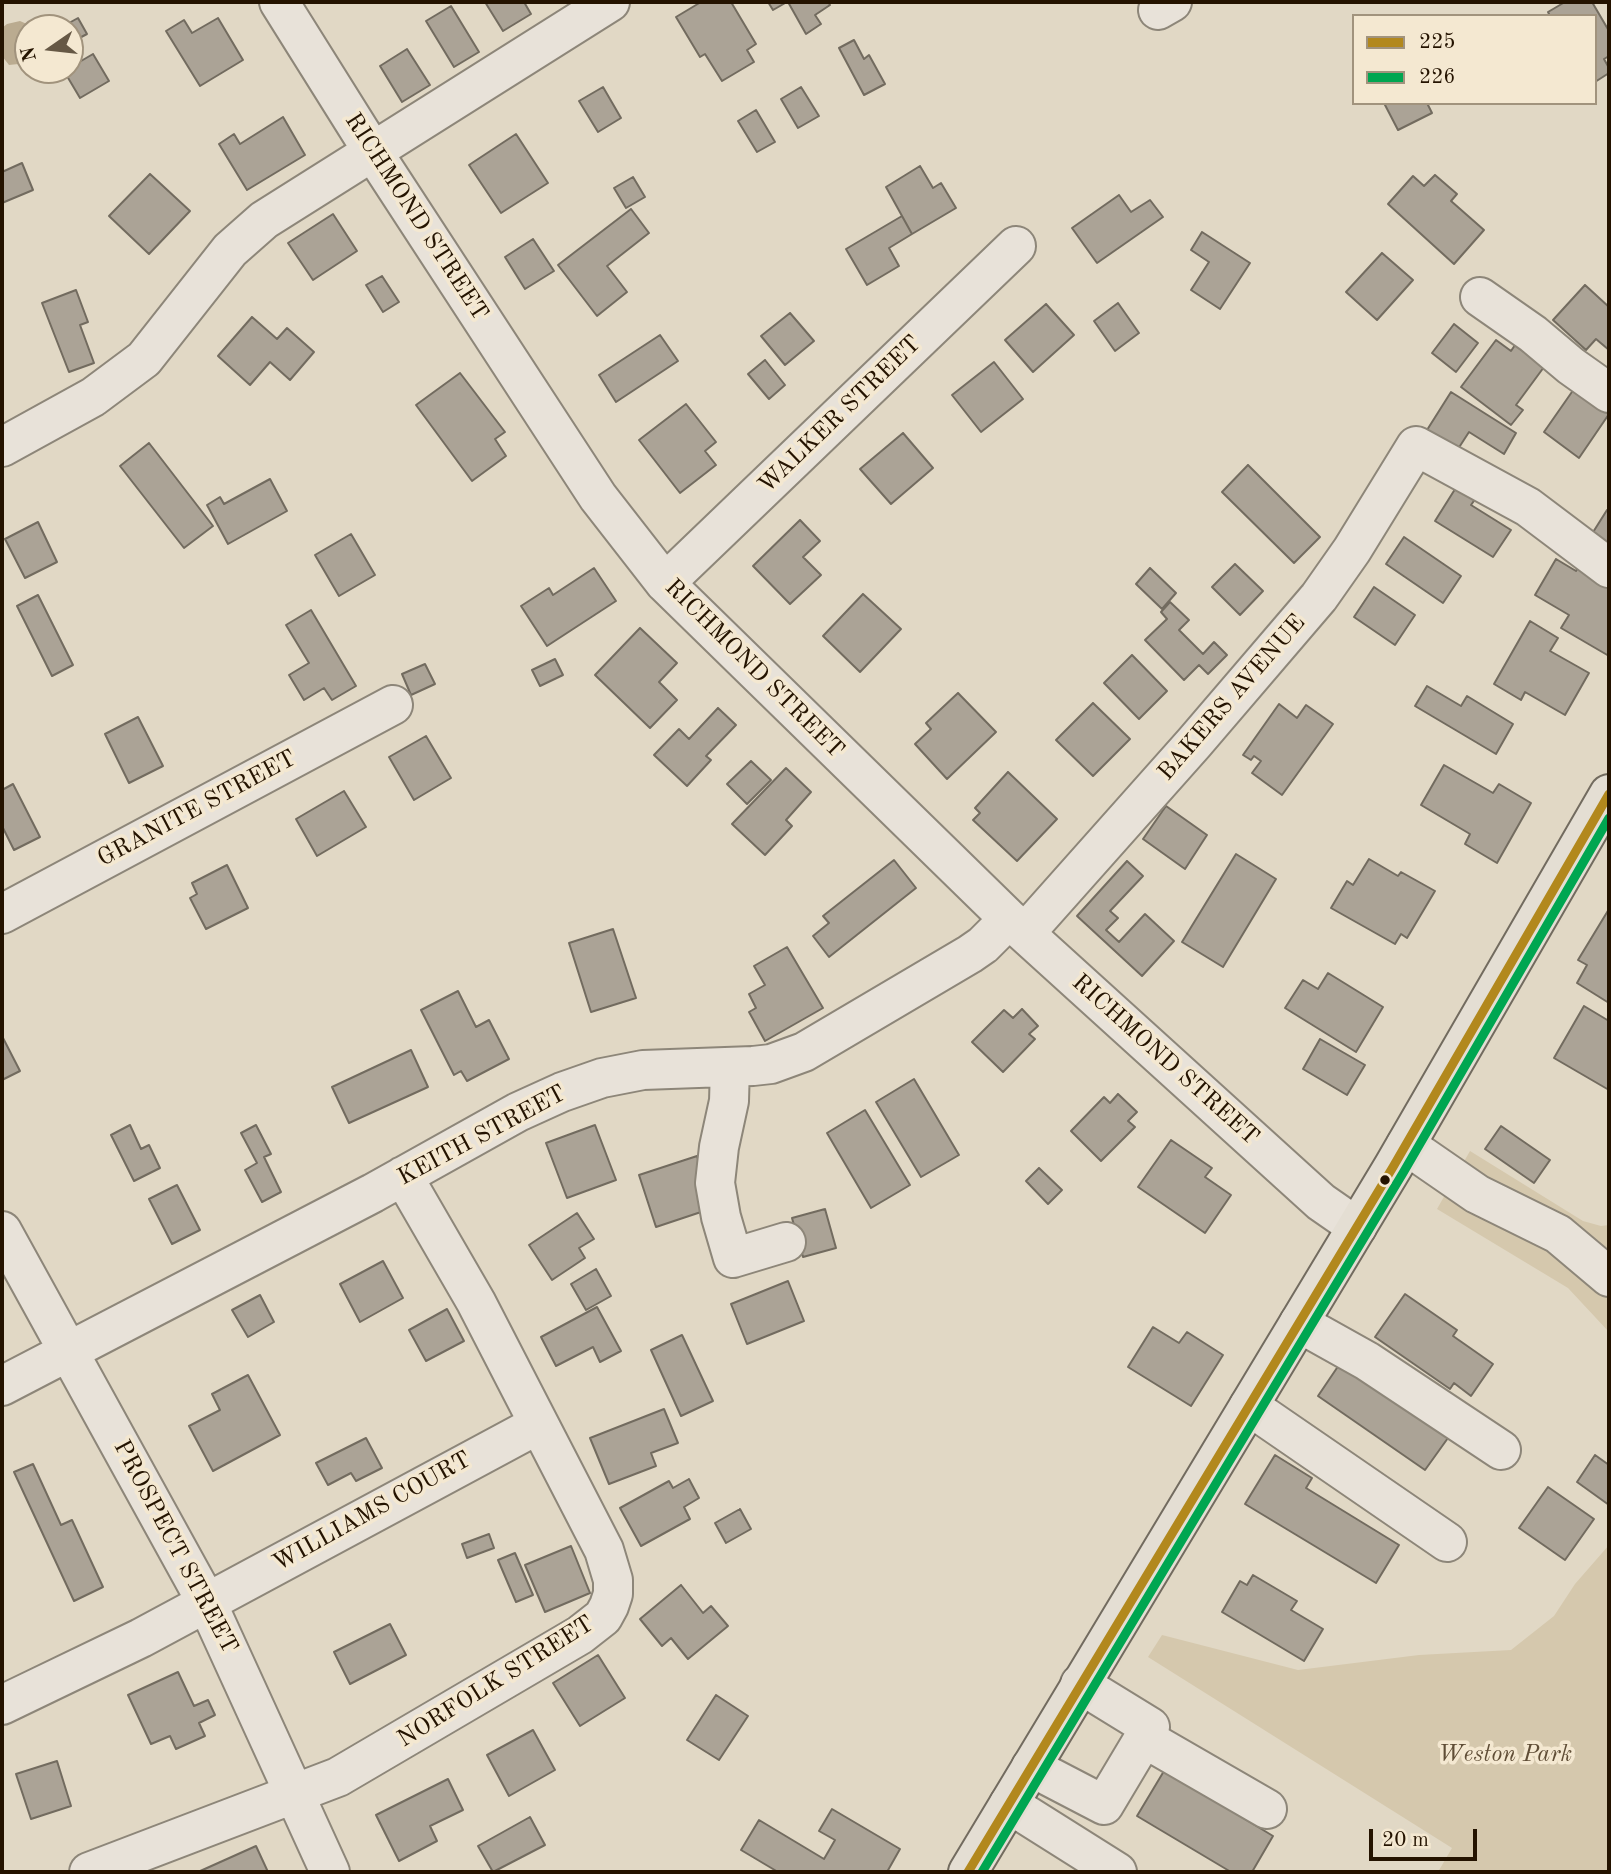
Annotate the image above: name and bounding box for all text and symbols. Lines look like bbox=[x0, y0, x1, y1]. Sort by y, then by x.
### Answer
north arrow bbox=[14, 14, 84, 84]
legend bbox=[1352, 14, 1597, 105]
text: 225 bbox=[1419, 32, 1456, 53]
text: N bbox=[19, 44, 41, 63]
text: 226 bbox=[1419, 67, 1456, 88]
street label: RICHMOND STREET bbox=[338, 108, 494, 326]
street label: WALKER STREET bbox=[753, 330, 927, 500]
street label: RICHMOND STREET bbox=[658, 573, 850, 765]
street label: BAKERS AVENUE bbox=[1152, 609, 1312, 787]
street label: GRANITE STREET bbox=[93, 745, 301, 873]
street label: RICHMOND STREET bbox=[1065, 968, 1265, 1152]
street label: KEITH STREET bbox=[393, 1080, 571, 1192]
unlabelled marker bbox=[1378, 1173, 1392, 1187]
street label: PROSPECT STREET bbox=[107, 1435, 243, 1659]
street label: WILLIAMS COURT bbox=[268, 1446, 476, 1578]
street label: NORFOLK STREET bbox=[393, 1610, 599, 1754]
park label: Weston Park bbox=[1438, 1741, 1572, 1769]
scale bar bbox=[1373, 1814, 1482, 1858]
text: 20 m bbox=[1382, 1830, 1429, 1851]

